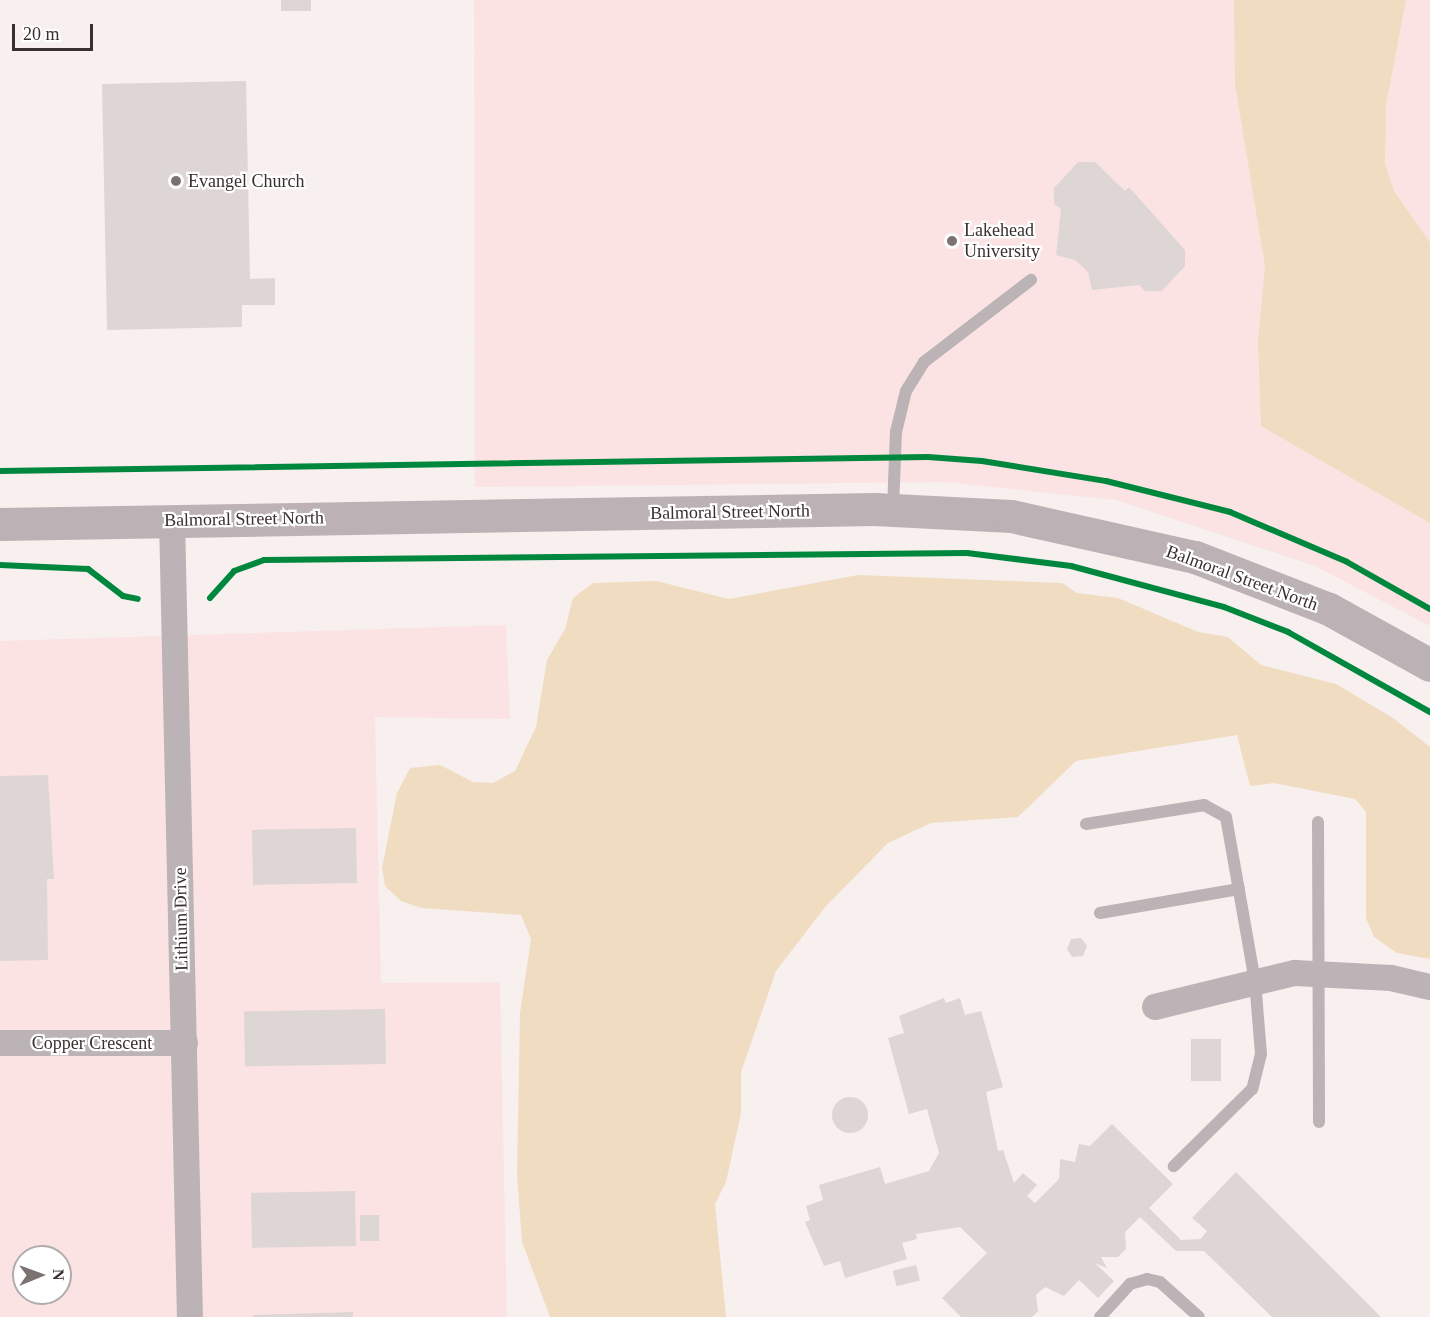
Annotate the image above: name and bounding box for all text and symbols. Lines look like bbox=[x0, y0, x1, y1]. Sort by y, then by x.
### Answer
scale bar bbox=[15, 12, 96, 50]
text: 20 m bbox=[23, 24, 60, 44]
place label: Evangel Church bbox=[188, 170, 304, 192]
marker: Evangel Church bbox=[169, 174, 183, 188]
place label: Lakehead University bbox=[964, 220, 1040, 262]
marker: Lakehead University bbox=[945, 234, 959, 248]
street label: Balmoral Street North bbox=[650, 500, 810, 524]
street label: Balmoral Street North bbox=[164, 507, 324, 531]
street label: Balmoral Street North bbox=[1163, 540, 1321, 616]
street label: Lithium Drive bbox=[169, 867, 193, 971]
street label: Copper Crescent bbox=[32, 1032, 152, 1054]
north arrow bbox=[12, 1245, 72, 1305]
text: N bbox=[50, 1269, 67, 1281]

